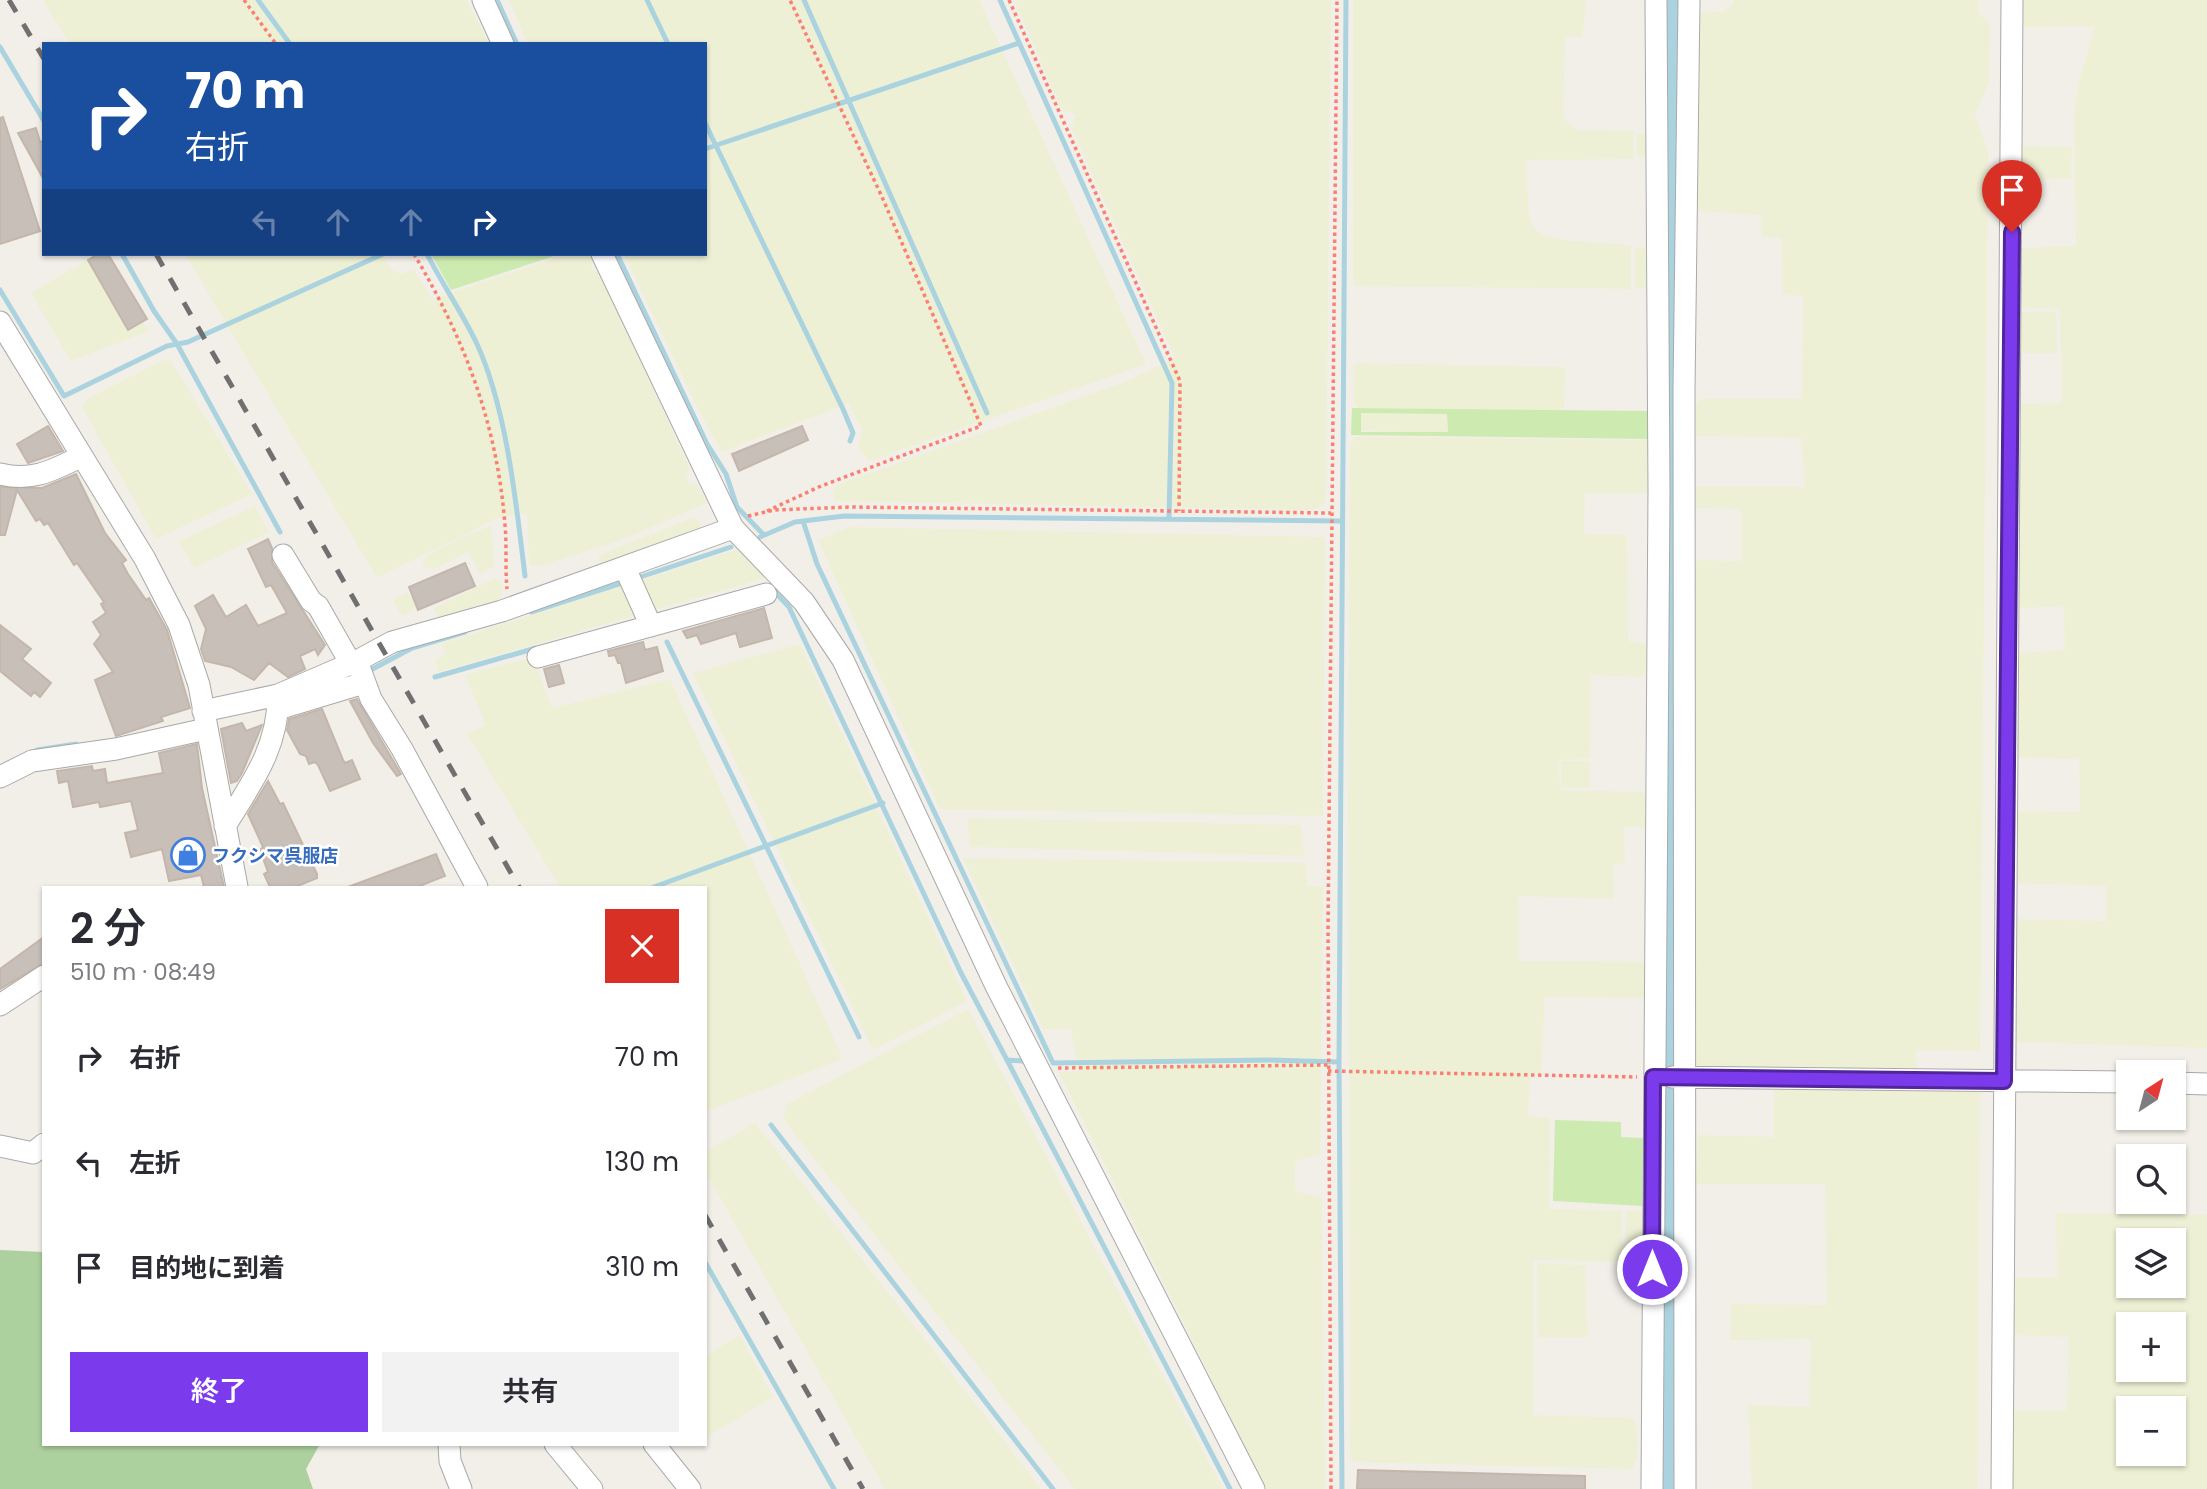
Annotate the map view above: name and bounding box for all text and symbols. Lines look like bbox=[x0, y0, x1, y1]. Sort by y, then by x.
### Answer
text: 70 m bbox=[185, 57, 305, 125]
icon: right bbox=[70, 70, 161, 161]
text: 右折 bbox=[185, 124, 249, 169]
pin bbox=[1982, 160, 2042, 232]
icon: arrive bbox=[1993, 171, 2031, 209]
icon: left bbox=[246, 203, 284, 241]
icon: ahead bbox=[319, 203, 357, 241]
icon: ahead bbox=[392, 203, 430, 241]
icon: right bbox=[465, 203, 503, 241]
shop icon: フクシマ呉服店 bbox=[169, 836, 207, 874]
place label: フクシマ呉服店 bbox=[212, 843, 338, 868]
text: 2 分 bbox=[70, 899, 146, 958]
button: close bbox=[605, 909, 679, 983]
text: 510 m · 08:49 bbox=[70, 956, 216, 988]
icon: right bbox=[70, 1039, 108, 1077]
text: 70 m bbox=[615, 1039, 679, 1075]
text: 右折 bbox=[129, 1040, 181, 1076]
north arrow bbox=[2116, 1060, 2186, 1130]
map controls bbox=[2116, 1060, 2186, 1466]
icon: left bbox=[70, 1144, 108, 1182]
text: 130 m bbox=[605, 1144, 679, 1180]
button: search bbox=[2116, 1144, 2186, 1214]
text: 左折 bbox=[129, 1145, 181, 1181]
button: layers bbox=[2116, 1228, 2186, 1298]
position arrow bbox=[1615, 1232, 1689, 1306]
icon: arrive bbox=[70, 1249, 108, 1287]
text: 310 m bbox=[605, 1249, 679, 1285]
text: 目的地に到着 bbox=[129, 1250, 285, 1286]
button: + bbox=[2116, 1312, 2186, 1382]
button: 終了 bbox=[70, 1352, 368, 1432]
button: 共有 bbox=[382, 1352, 679, 1432]
button: − bbox=[2116, 1396, 2186, 1466]

